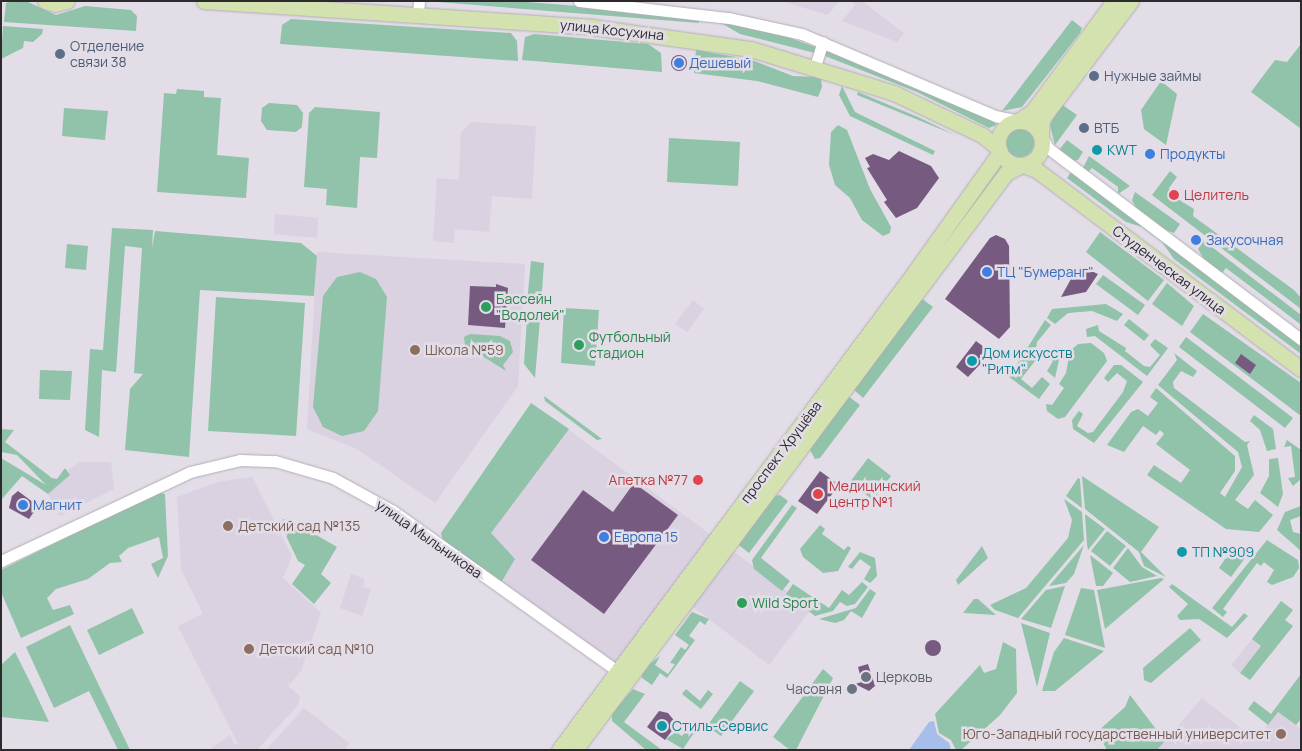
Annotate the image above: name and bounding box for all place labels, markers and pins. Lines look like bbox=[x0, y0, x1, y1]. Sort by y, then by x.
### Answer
place label: Отделение связи 38 bbox=[70, 38, 144, 70]
marker: Отделение связи 38 bbox=[54, 48, 66, 60]
place label: Дешевый bbox=[689, 55, 751, 71]
marker: Дешевый bbox=[673, 57, 685, 69]
place label: Нужные займы bbox=[1104, 68, 1201, 84]
marker: Нужные займы bbox=[1088, 70, 1100, 82]
place label: ВТБ bbox=[1094, 120, 1119, 136]
marker: ВТБ bbox=[1078, 122, 1090, 134]
place label: KWT bbox=[1107, 142, 1137, 158]
marker: KWT bbox=[1091, 144, 1103, 156]
place label: Продукты bbox=[1160, 146, 1225, 162]
marker: Продукты bbox=[1144, 148, 1156, 160]
place label: Целитель bbox=[1184, 187, 1249, 203]
marker: Целитель bbox=[1168, 189, 1180, 201]
place label: Закусочная bbox=[1206, 232, 1283, 248]
marker: Закусочная bbox=[1190, 234, 1202, 246]
place label: ТЦ "Бумеранг" bbox=[997, 264, 1094, 280]
marker: ТЦ "Бумеранг" bbox=[981, 266, 993, 278]
place label: Бассейн "Водолей" bbox=[496, 291, 565, 324]
marker: Бассейн "Водолей" bbox=[480, 301, 492, 313]
place label: Футбольный стадион bbox=[589, 329, 671, 362]
marker: Футбольный стадион bbox=[573, 339, 585, 351]
place label: Школа №59 bbox=[425, 342, 504, 358]
marker: Школа №59 bbox=[409, 344, 421, 356]
place label: Дом искусств "Ритм" bbox=[982, 345, 1073, 378]
marker: Дом искусств "Ритм" bbox=[966, 355, 978, 367]
place label: Апетка №77 bbox=[609, 472, 688, 488]
marker: Апетка №77 bbox=[692, 474, 704, 486]
place label: Медицинский центр №1 bbox=[829, 478, 921, 511]
marker: Медицинский центр №1 bbox=[811, 487, 825, 501]
place label: Магнит bbox=[33, 497, 82, 513]
marker: Магнит bbox=[17, 499, 29, 511]
place label: Детский сад №135 bbox=[238, 518, 360, 534]
marker: Детский сад №135 bbox=[222, 520, 234, 532]
place label: Европа 15 bbox=[614, 529, 678, 545]
marker: Европа 15 bbox=[598, 531, 610, 543]
place label: ТП №909 bbox=[1192, 544, 1254, 560]
marker: ТП №909 bbox=[1176, 546, 1188, 558]
place label: Wild Sport bbox=[752, 595, 818, 611]
marker: Wild Sport bbox=[736, 597, 748, 609]
place label: Детский сад №10 bbox=[259, 641, 374, 657]
marker: Детский сад №10 bbox=[243, 643, 255, 655]
place label: Церковь bbox=[876, 669, 933, 685]
marker: Церковь bbox=[860, 671, 872, 683]
place label: Часовня bbox=[786, 681, 842, 697]
marker: Часовня bbox=[846, 683, 858, 695]
place label: Стиль-Сервис bbox=[672, 718, 768, 734]
marker: Стиль-Сервис bbox=[656, 720, 668, 732]
place label: Юго-Западный государственный университет bbox=[963, 726, 1271, 742]
marker: Юго-Западный государственный университет bbox=[1275, 728, 1287, 740]

